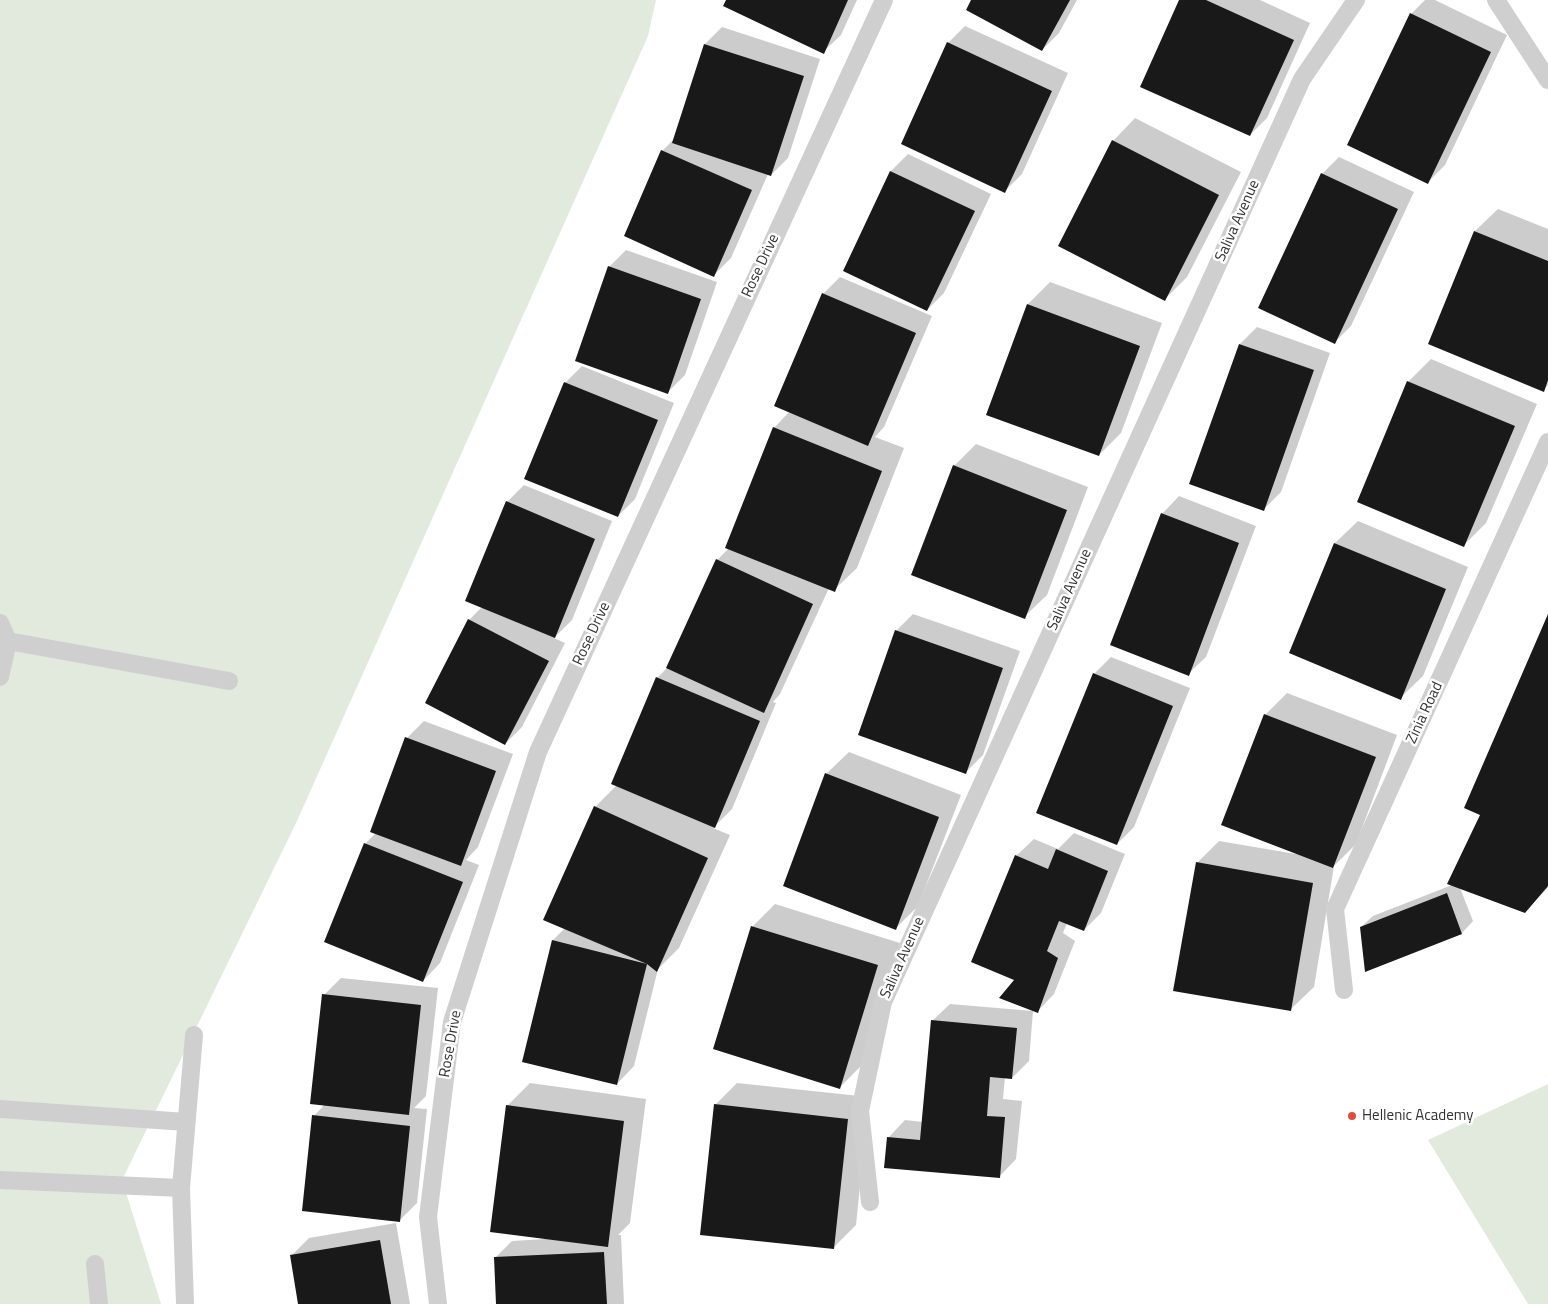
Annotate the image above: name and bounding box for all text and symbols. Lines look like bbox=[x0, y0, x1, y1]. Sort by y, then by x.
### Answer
street label: Saliva Avenue bbox=[1212, 177, 1264, 265]
street label: Rose Drive bbox=[739, 232, 783, 300]
street label: Saliva Avenue bbox=[1044, 546, 1096, 634]
street label: Rose Drive bbox=[570, 600, 614, 668]
street label: Zinia Road bbox=[1403, 679, 1447, 747]
street label: Saliva Avenue bbox=[877, 914, 929, 1002]
street label: Rose Drive bbox=[436, 1009, 466, 1079]
place label: Hellenic Academy bbox=[1362, 1107, 1473, 1125]
marker: Hellenic Academy bbox=[1346, 1110, 1358, 1122]

